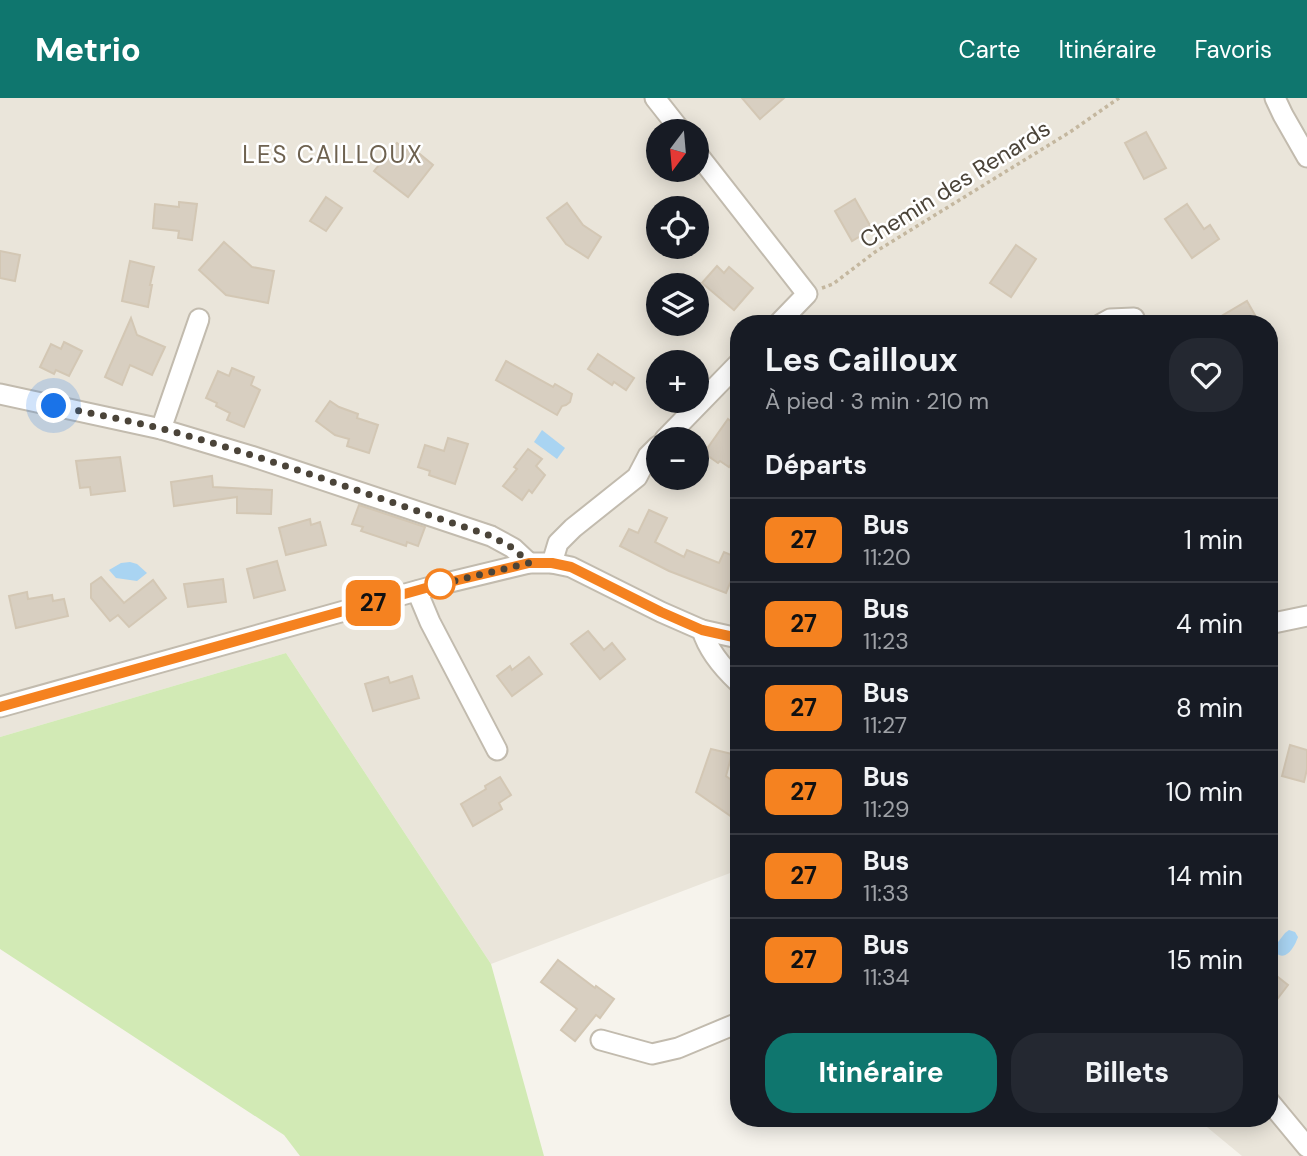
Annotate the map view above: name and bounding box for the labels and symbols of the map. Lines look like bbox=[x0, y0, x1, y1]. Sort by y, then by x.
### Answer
street label: Chemin des Renards bbox=[854, 113, 1056, 255]
north arrow bbox=[646, 119, 709, 182]
district label: LES CAILLOUX bbox=[242, 139, 424, 170]
your location bbox=[36, 388, 71, 423]
unlabelled marker bbox=[425, 569, 455, 599]
line badge: 27 bbox=[342, 580, 404, 626]

